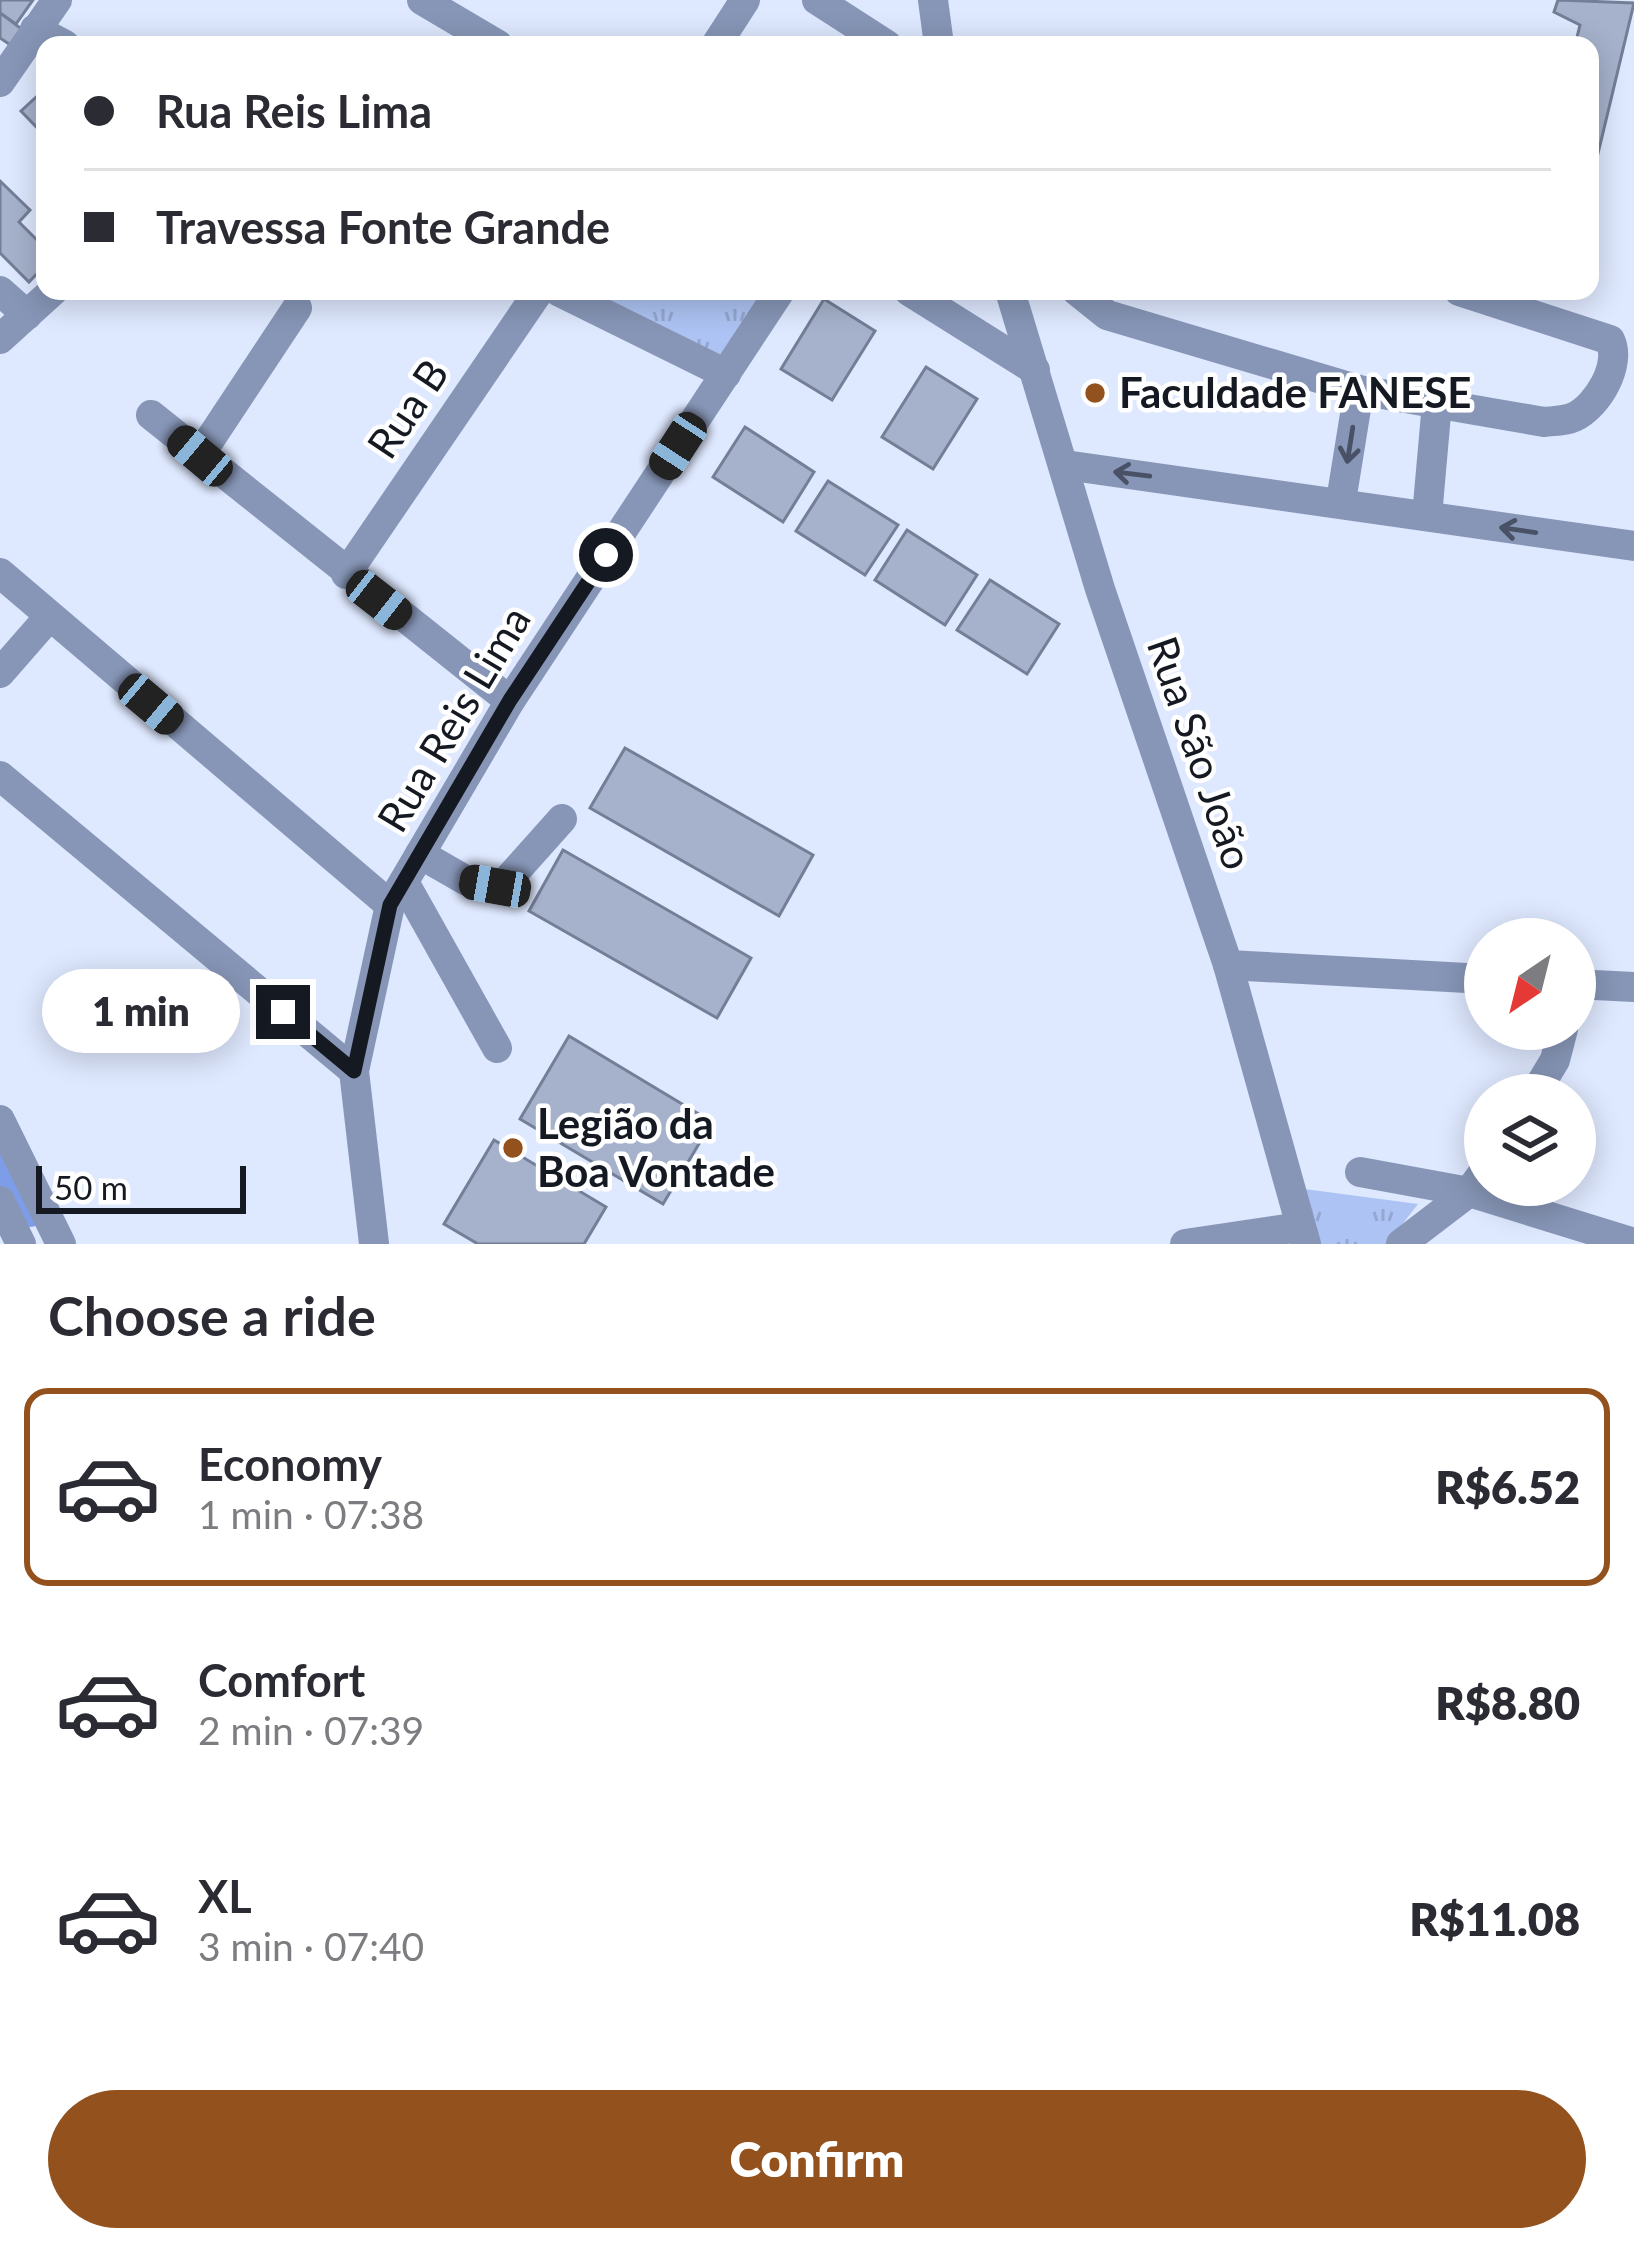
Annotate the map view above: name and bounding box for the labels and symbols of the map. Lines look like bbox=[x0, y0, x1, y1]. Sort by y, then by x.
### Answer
street label: Rua B bbox=[356, 350, 458, 467]
place label: Faculdade FANESE bbox=[1119, 367, 1471, 417]
marker: Faculdade FANESE bbox=[1082, 380, 1108, 406]
car bbox=[643, 406, 713, 486]
car bbox=[161, 419, 239, 493]
one-way arrow bbox=[1337, 425, 1360, 464]
one-way arrow bbox=[1113, 462, 1152, 484]
one-way arrow bbox=[1499, 518, 1538, 541]
route start bbox=[579, 528, 633, 582]
car bbox=[340, 564, 418, 636]
street label: Rua Reis Lima bbox=[366, 597, 540, 840]
street label: Rua São João bbox=[1138, 630, 1264, 876]
car bbox=[112, 667, 190, 741]
car bbox=[456, 862, 534, 910]
north arrow bbox=[1464, 918, 1596, 1050]
callout: 1 min bbox=[43, 970, 241, 1054]
route end bbox=[256, 985, 310, 1039]
place label: Legião da Boa Vontade bbox=[537, 1098, 775, 1196]
marker: Legião da Boa Vontade bbox=[500, 1135, 526, 1161]
scale bar bbox=[36, 1160, 246, 1213]

